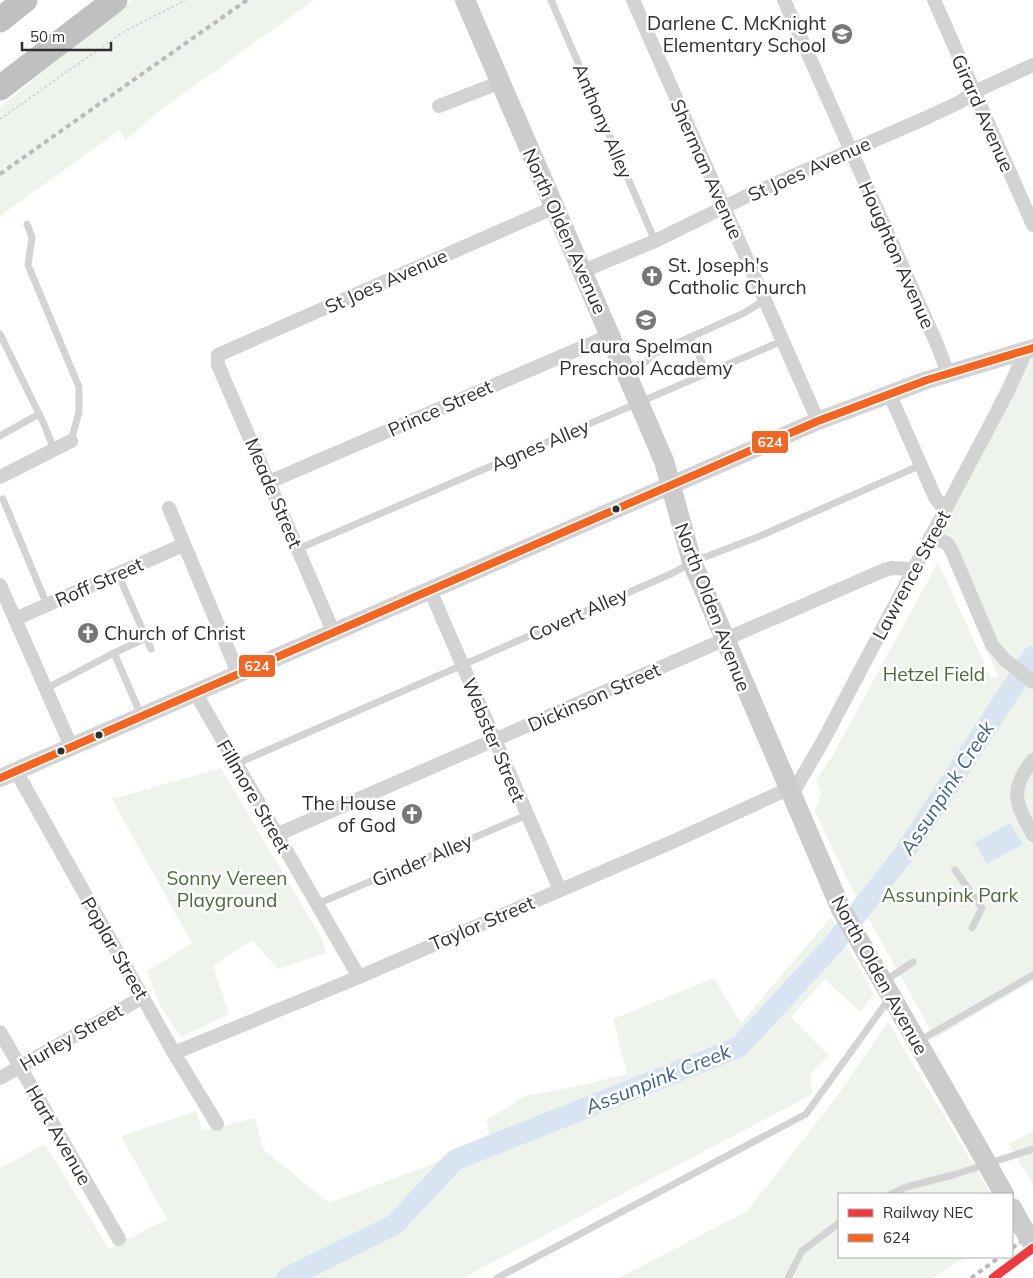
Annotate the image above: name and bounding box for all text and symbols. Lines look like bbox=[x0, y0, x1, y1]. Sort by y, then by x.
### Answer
place label: Darlene C. McKnight Elementary School bbox=[647, 11, 826, 57]
scale bar bbox=[22, 20, 111, 52]
school or university icon: Darlene C. McKnight Elementary School bbox=[830, 22, 854, 46]
text: 50 m bbox=[30, 27, 65, 46]
street label: Girard Avenue bbox=[946, 51, 1020, 175]
street label: Anthony Alley bbox=[568, 60, 638, 182]
street label: Sherman Avenue bbox=[665, 95, 749, 243]
street label: St Joes Avenue bbox=[744, 131, 874, 207]
street label: North Olden Avenue bbox=[518, 145, 612, 317]
street label: Houghton Avenue bbox=[854, 178, 940, 332]
street label: St Joes Avenue bbox=[321, 243, 451, 319]
place label: St. Joseph's Catholic Church bbox=[668, 253, 807, 299]
church icon: St. Joseph's Catholic Church bbox=[640, 264, 664, 288]
school or university icon: Laura Spelman Preschool Academy bbox=[634, 308, 658, 332]
place label: Laura Spelman Preschool Academy bbox=[559, 334, 733, 380]
street label: Prince Street bbox=[384, 374, 496, 442]
street label: Agnes Alley bbox=[487, 414, 593, 476]
line badge: 624 bbox=[751, 430, 789, 454]
text: 624 bbox=[757, 433, 783, 451]
street label: Meade Street bbox=[240, 434, 308, 552]
unlabelled marker bbox=[611, 504, 621, 514]
street label: Lawrence Street bbox=[867, 506, 955, 644]
street label: North Olden Avenue bbox=[670, 519, 756, 695]
street label: Roff Street bbox=[51, 552, 147, 612]
street label: Covert Alley bbox=[525, 582, 631, 646]
church icon: Church of Christ bbox=[76, 621, 100, 645]
place label: Church of Christ bbox=[104, 621, 245, 645]
line badge: 624 bbox=[238, 654, 276, 678]
text: 624 bbox=[244, 657, 270, 675]
street label: Dickinson Street bbox=[524, 657, 664, 737]
park label: Hetzel Field bbox=[883, 662, 985, 686]
street label: Webster Street bbox=[457, 674, 531, 806]
water label: Assunpink Creek bbox=[893, 716, 1000, 860]
unlabelled marker bbox=[94, 730, 104, 740]
street label: Fillmore Street bbox=[212, 735, 296, 857]
unlabelled marker bbox=[56, 746, 66, 756]
place label: The House of God bbox=[302, 791, 396, 837]
church icon: The House of God bbox=[400, 802, 424, 826]
street label: Ginder Alley bbox=[368, 828, 476, 892]
park label: Sonny Vereen Playground bbox=[167, 866, 287, 912]
park label: Assunpink Park bbox=[882, 883, 1019, 907]
street label: Taylor Street bbox=[426, 890, 538, 956]
street label: North Olden Avenue bbox=[826, 891, 934, 1059]
street label: Poplar Street bbox=[76, 892, 154, 1004]
street label: Hurley Street bbox=[15, 998, 127, 1076]
water label: Assunpink Creek bbox=[581, 1038, 735, 1119]
street label: Hart Avenue bbox=[21, 1081, 97, 1189]
legend bbox=[838, 1193, 1013, 1258]
text: Railway NEC bbox=[883, 1203, 973, 1222]
text: 624 bbox=[883, 1228, 910, 1247]

